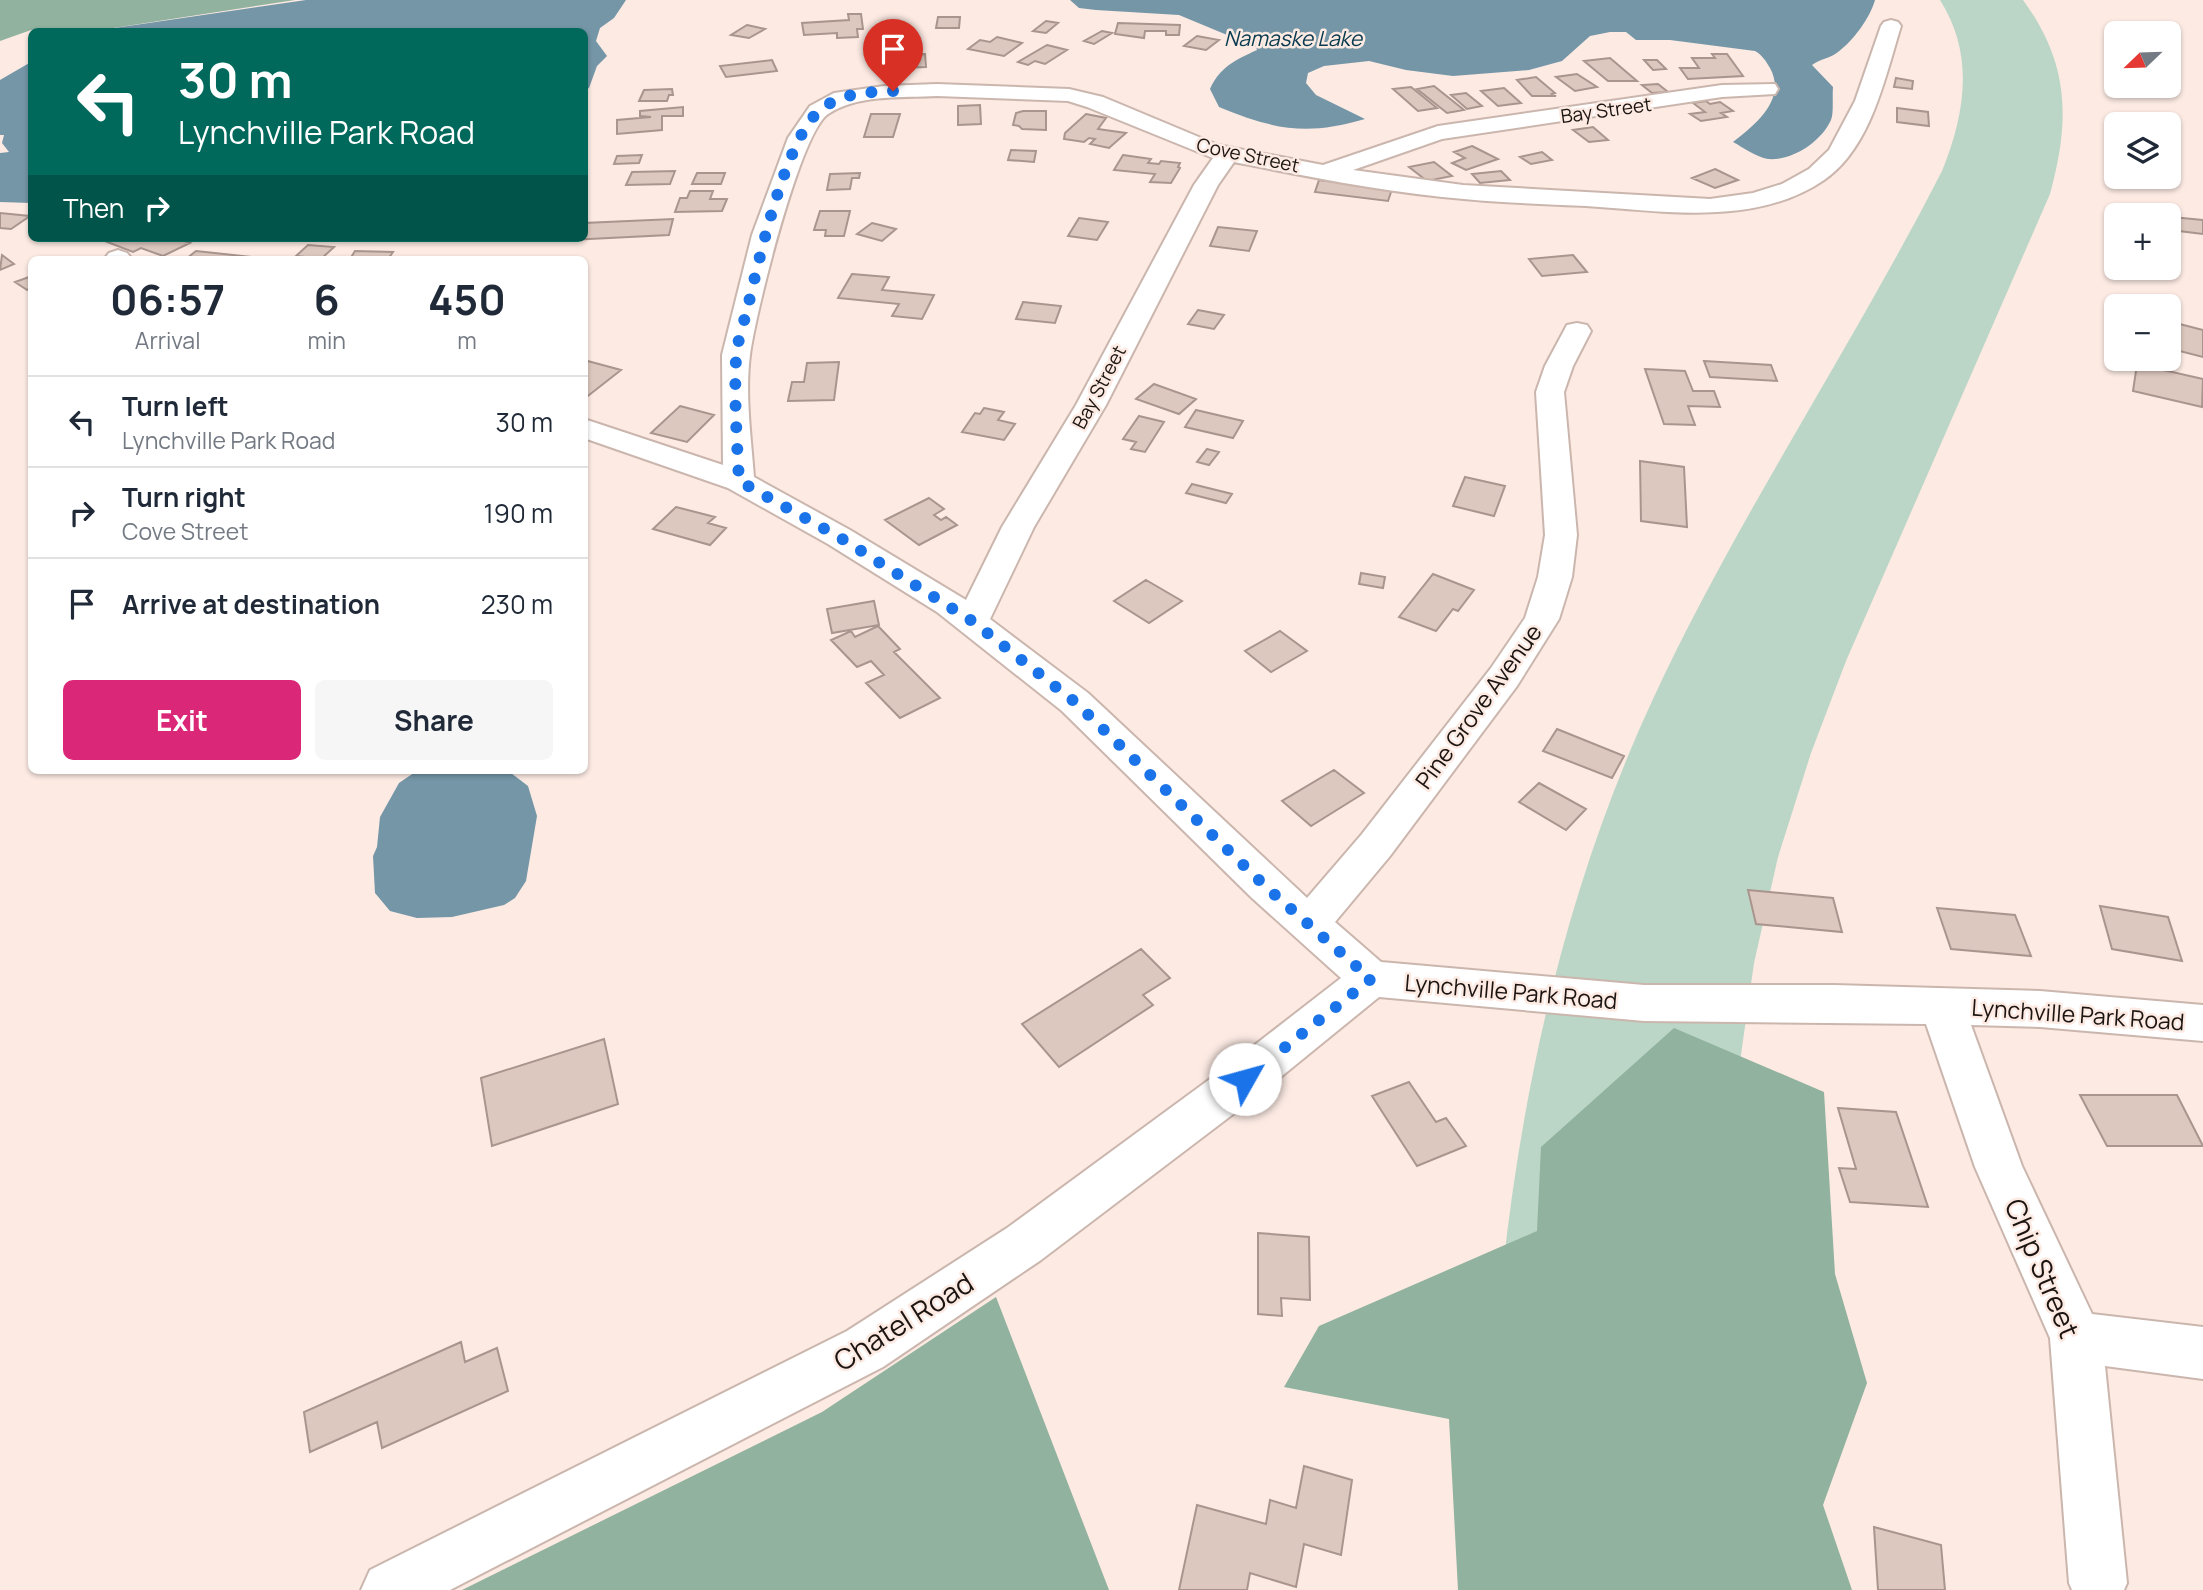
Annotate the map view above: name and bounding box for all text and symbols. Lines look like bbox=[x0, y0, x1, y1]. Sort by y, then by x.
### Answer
pin bbox=[863, 19, 923, 91]
north arrow bbox=[2104, 21, 2180, 98]
map controls bbox=[2104, 21, 2181, 371]
water label: Namaske Lake bbox=[1224, 24, 1364, 52]
icon: arrive bbox=[874, 30, 912, 68]
text: 30 m bbox=[178, 46, 293, 113]
icon: left bbox=[63, 56, 154, 147]
street label: Bay Street bbox=[1559, 91, 1653, 129]
text: Lynchville Park Road bbox=[178, 110, 475, 154]
button: layers bbox=[2104, 112, 2181, 189]
street label: Cove Street bbox=[1194, 131, 1302, 179]
icon: right bbox=[138, 189, 176, 227]
text: Then bbox=[63, 190, 124, 226]
button: + bbox=[2104, 203, 2181, 280]
text: 06:57 bbox=[110, 270, 225, 328]
text: 6 bbox=[314, 270, 340, 328]
text: 450 bbox=[428, 270, 506, 328]
button: − bbox=[2104, 294, 2181, 371]
text: Arrival bbox=[135, 324, 201, 356]
text: min bbox=[307, 324, 346, 356]
text: m bbox=[457, 324, 477, 356]
street label: Bay Street bbox=[1066, 341, 1132, 433]
text: Turn left bbox=[122, 388, 229, 424]
icon: left bbox=[63, 403, 101, 441]
text: 30 m bbox=[496, 404, 553, 440]
text: Lynchville Park Road bbox=[122, 424, 335, 456]
text: Turn right bbox=[122, 479, 246, 515]
icon: right bbox=[63, 494, 101, 532]
text: 190 m bbox=[484, 495, 553, 531]
text: Cove Street bbox=[122, 515, 248, 547]
icon: arrive bbox=[63, 585, 101, 623]
text: Arrive at destination bbox=[122, 586, 380, 622]
text: 230 m bbox=[481, 586, 553, 622]
street label: Pine Grove Avenue bbox=[1407, 617, 1549, 795]
button: Exit bbox=[63, 680, 301, 760]
button: Share bbox=[315, 680, 553, 760]
street label: Lynchville Park Road bbox=[1403, 966, 1619, 1016]
street label: Lynchville Park Road bbox=[1970, 991, 2186, 1037]
position arrow bbox=[1208, 1042, 1282, 1116]
street label: Chip Street bbox=[1997, 1193, 2089, 1343]
street label: Chatel Road bbox=[826, 1263, 980, 1379]

